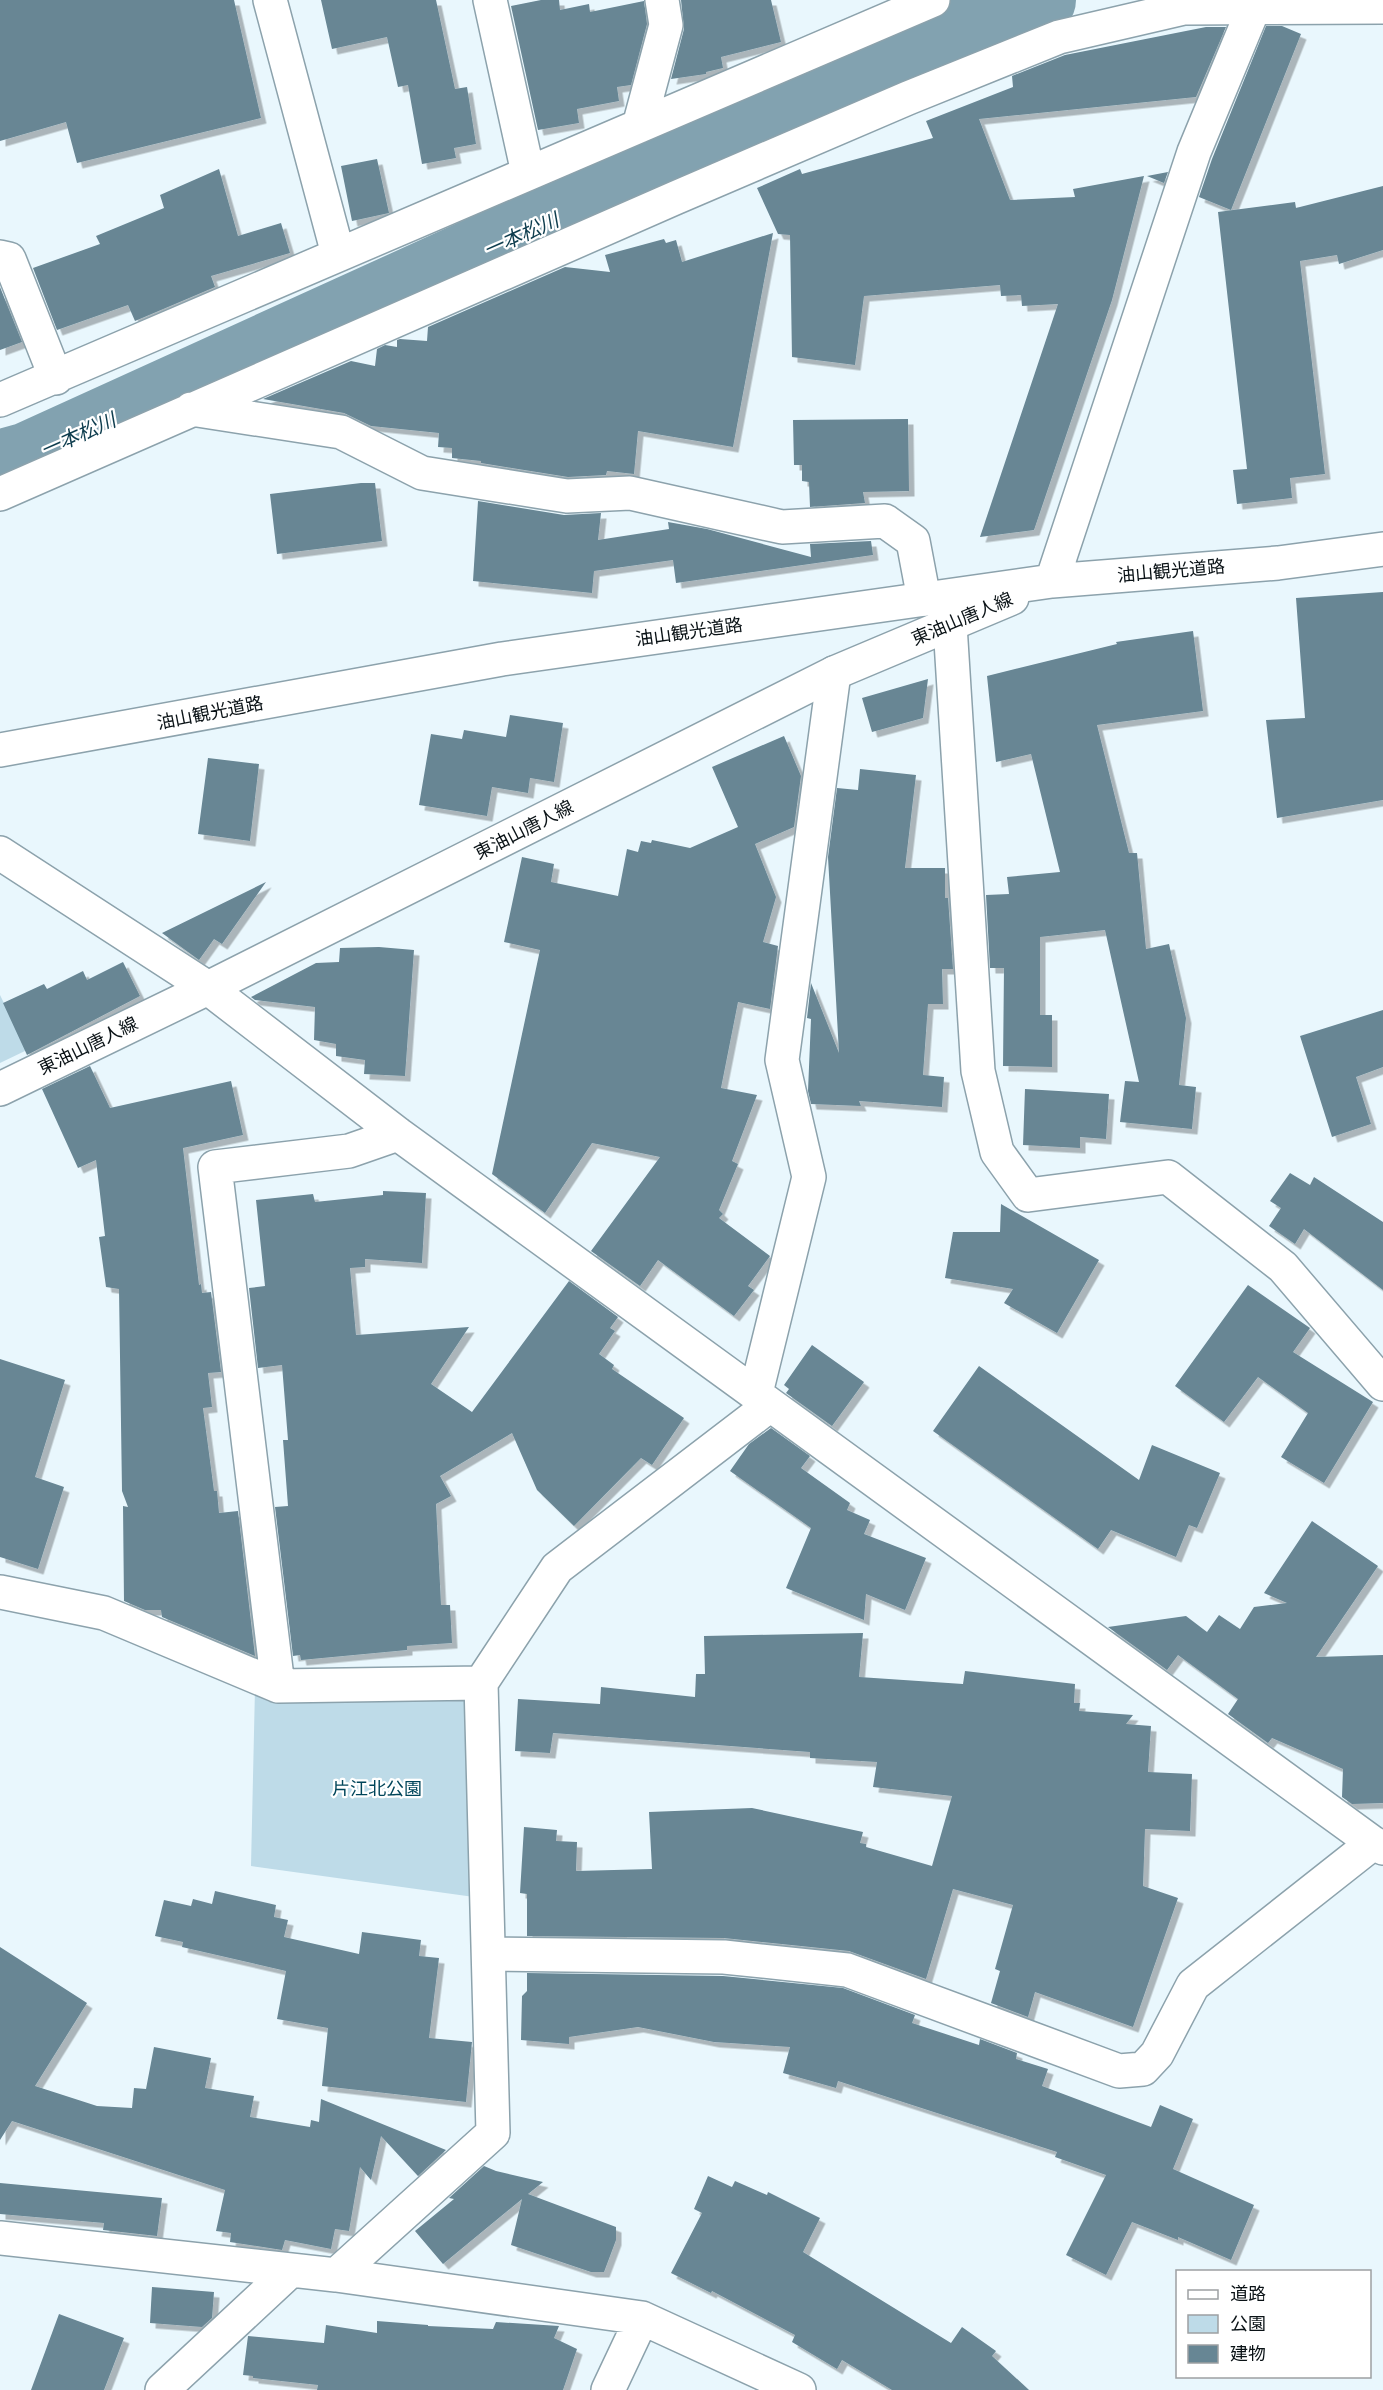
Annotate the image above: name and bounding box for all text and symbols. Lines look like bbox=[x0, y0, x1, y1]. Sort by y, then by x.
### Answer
water label: 一本松川 bbox=[479, 206, 565, 263]
water label: 一本松川 bbox=[36, 406, 122, 463]
street label: 油山観光道路 bbox=[1116, 554, 1226, 587]
street label: 東油山唐人線 bbox=[908, 587, 1016, 650]
street label: 油山観光道路 bbox=[634, 613, 744, 650]
street label: 油山観光道路 bbox=[155, 691, 265, 734]
street label: 東油山唐人線 bbox=[470, 795, 577, 864]
street label: 東油山唐人線 bbox=[34, 1012, 141, 1080]
park label: 片江北公園 bbox=[332, 1777, 422, 1800]
legend bbox=[1176, 2270, 1371, 2378]
text: 道路 bbox=[1230, 2282, 1266, 2305]
text: 公園 bbox=[1230, 2312, 1266, 2335]
text: 建物 bbox=[1230, 2342, 1266, 2365]

